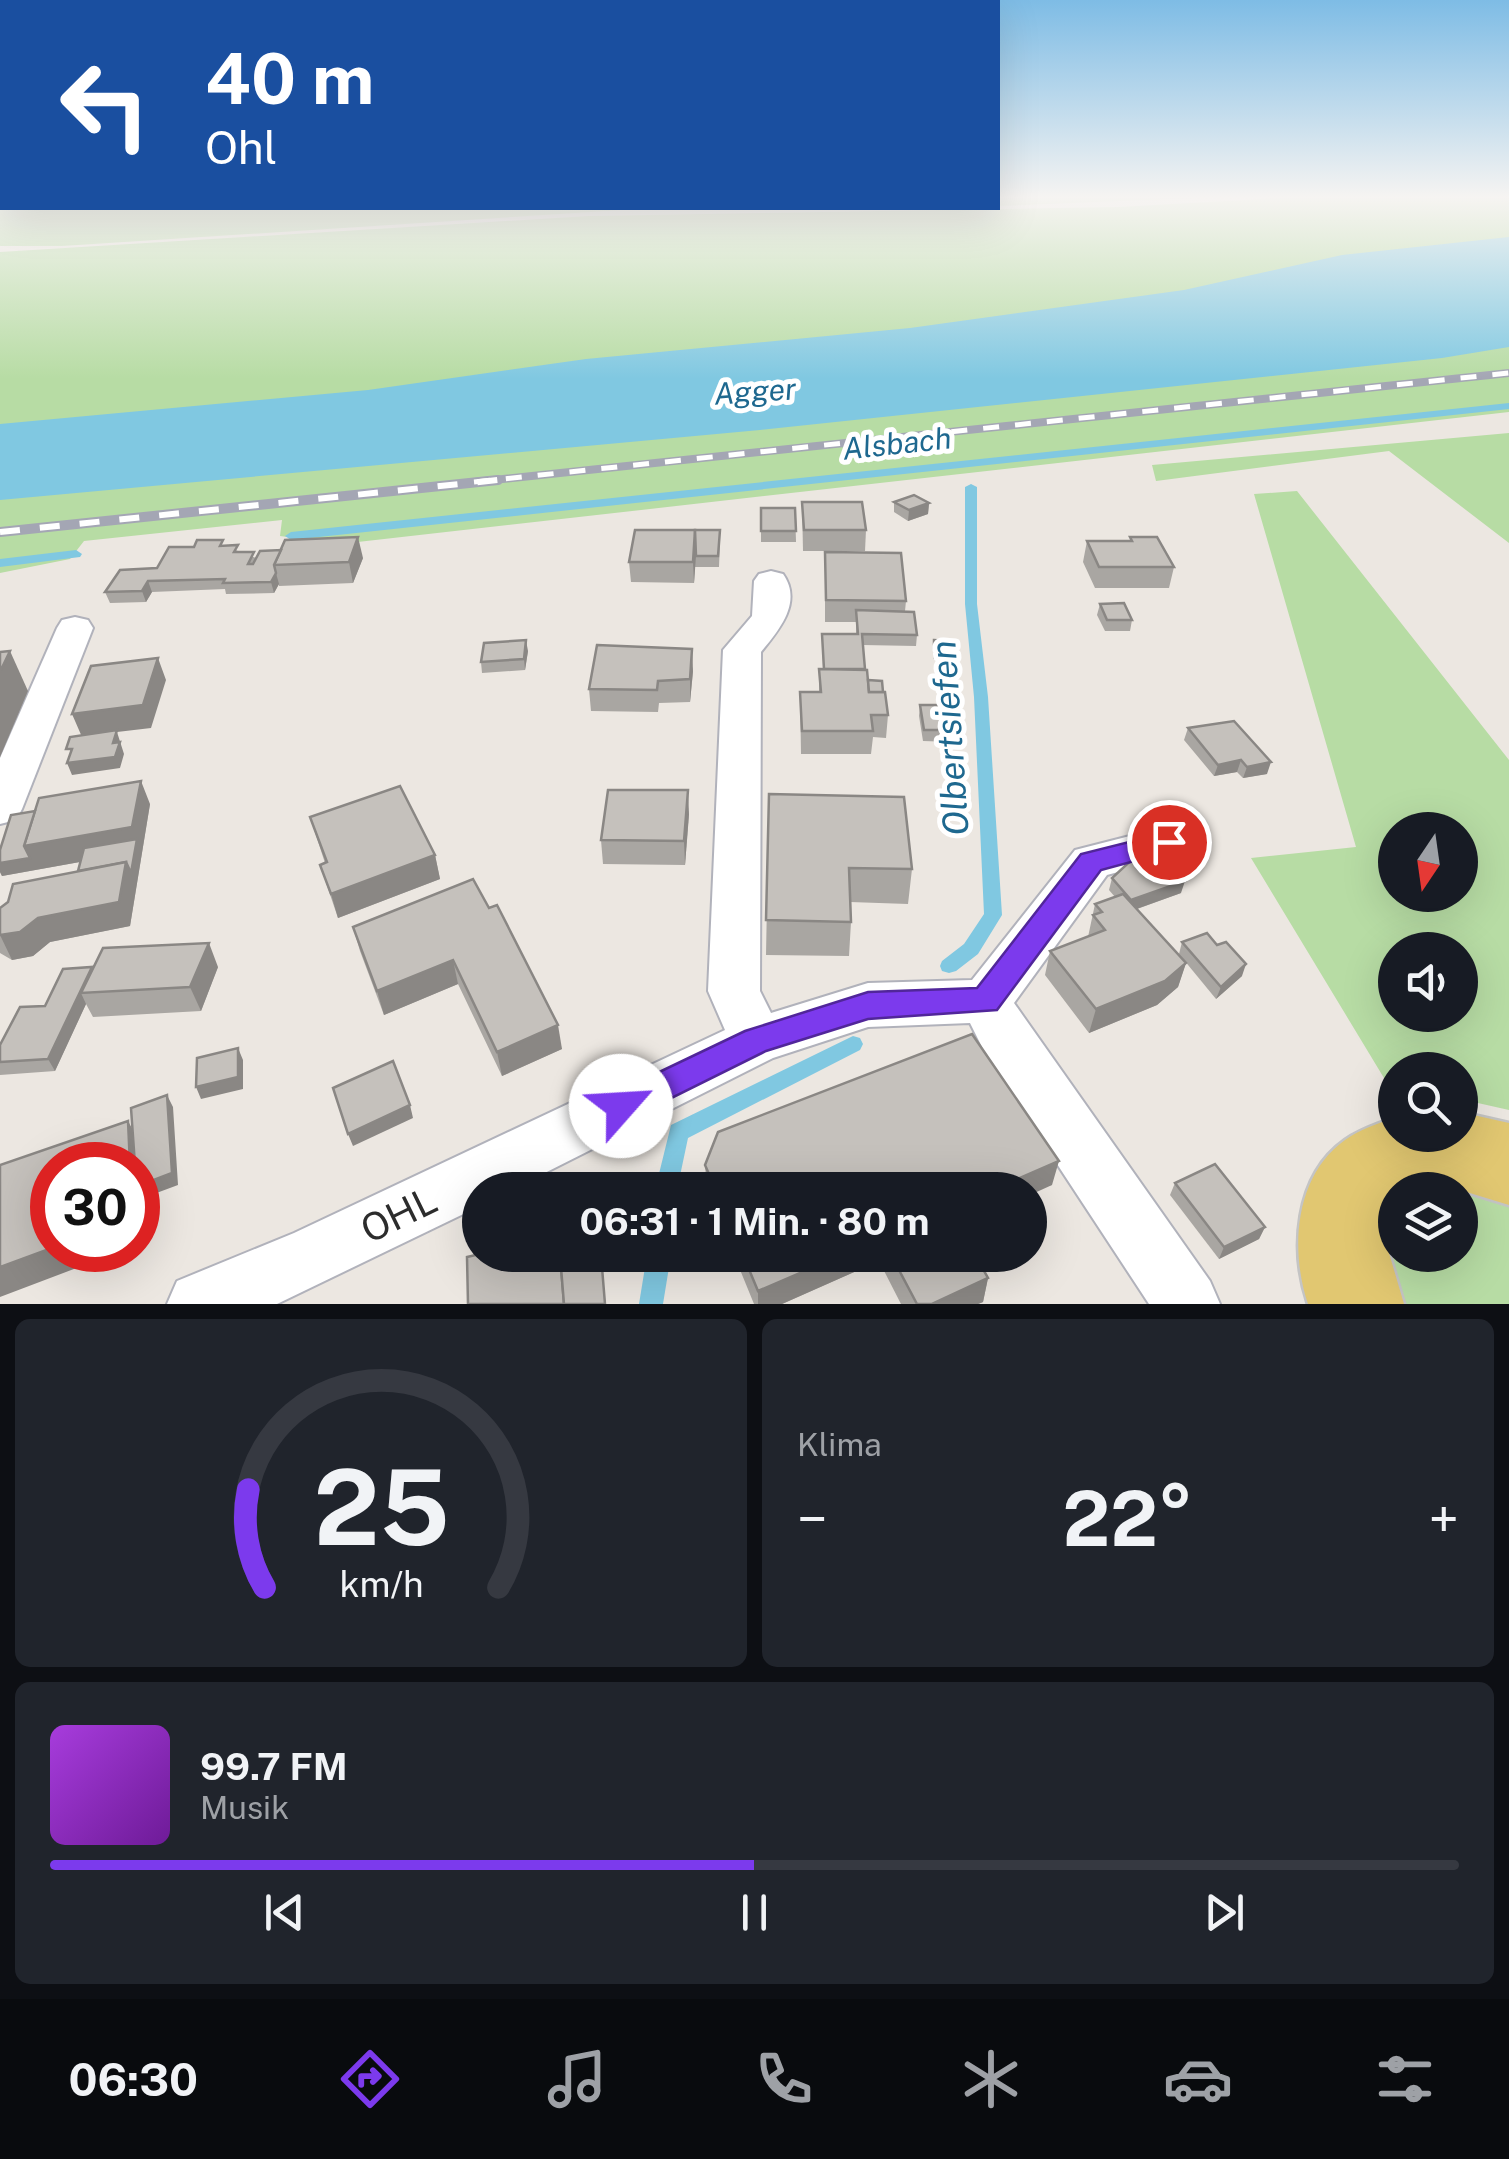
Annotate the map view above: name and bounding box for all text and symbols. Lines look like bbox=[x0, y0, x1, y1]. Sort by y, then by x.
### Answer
text: 40 m bbox=[205, 37, 375, 120]
icon: left bbox=[40, 40, 170, 170]
text: Ohl bbox=[205, 121, 277, 174]
water label: Agger bbox=[713, 370, 798, 412]
water label: Alsbach bbox=[841, 419, 953, 467]
water label: Olbertsiefen bbox=[922, 639, 977, 837]
pin bbox=[1127, 800, 1212, 885]
north arrow bbox=[1378, 812, 1478, 912]
map controls bbox=[1378, 812, 1478, 1272]
icon: arrive bbox=[1142, 815, 1197, 870]
button: sound bbox=[1378, 932, 1478, 1032]
button: search bbox=[1378, 1052, 1478, 1152]
position arrow bbox=[569, 1054, 673, 1158]
speed limit sign: 30 bbox=[30, 1142, 160, 1272]
button: layers bbox=[1378, 1172, 1478, 1272]
street label: OHL bbox=[353, 1177, 444, 1252]
text: 06:31 · 1 Min. · 80 m bbox=[579, 1199, 930, 1244]
text: Klima bbox=[797, 1426, 882, 1463]
text: 25 bbox=[313, 1446, 449, 1568]
text: 22° bbox=[1063, 1475, 1193, 1563]
text: − bbox=[797, 1487, 828, 1551]
text: + bbox=[1429, 1487, 1459, 1551]
text: km/h bbox=[339, 1563, 423, 1605]
text: 99.7 FM bbox=[200, 1744, 348, 1789]
text: Musik bbox=[200, 1789, 289, 1826]
icon: previous bbox=[257, 1885, 312, 1940]
icon: pause bbox=[727, 1885, 782, 1940]
icon: next bbox=[1197, 1885, 1252, 1940]
icon: directions bbox=[335, 2044, 405, 2114]
icon: music bbox=[542, 2044, 612, 2114]
icon: phone bbox=[749, 2044, 819, 2114]
icon: climate bbox=[956, 2044, 1026, 2114]
icon: car bbox=[1163, 2044, 1233, 2114]
icon: filters bbox=[1370, 2044, 1440, 2114]
text: 06:30 bbox=[69, 2053, 198, 2106]

